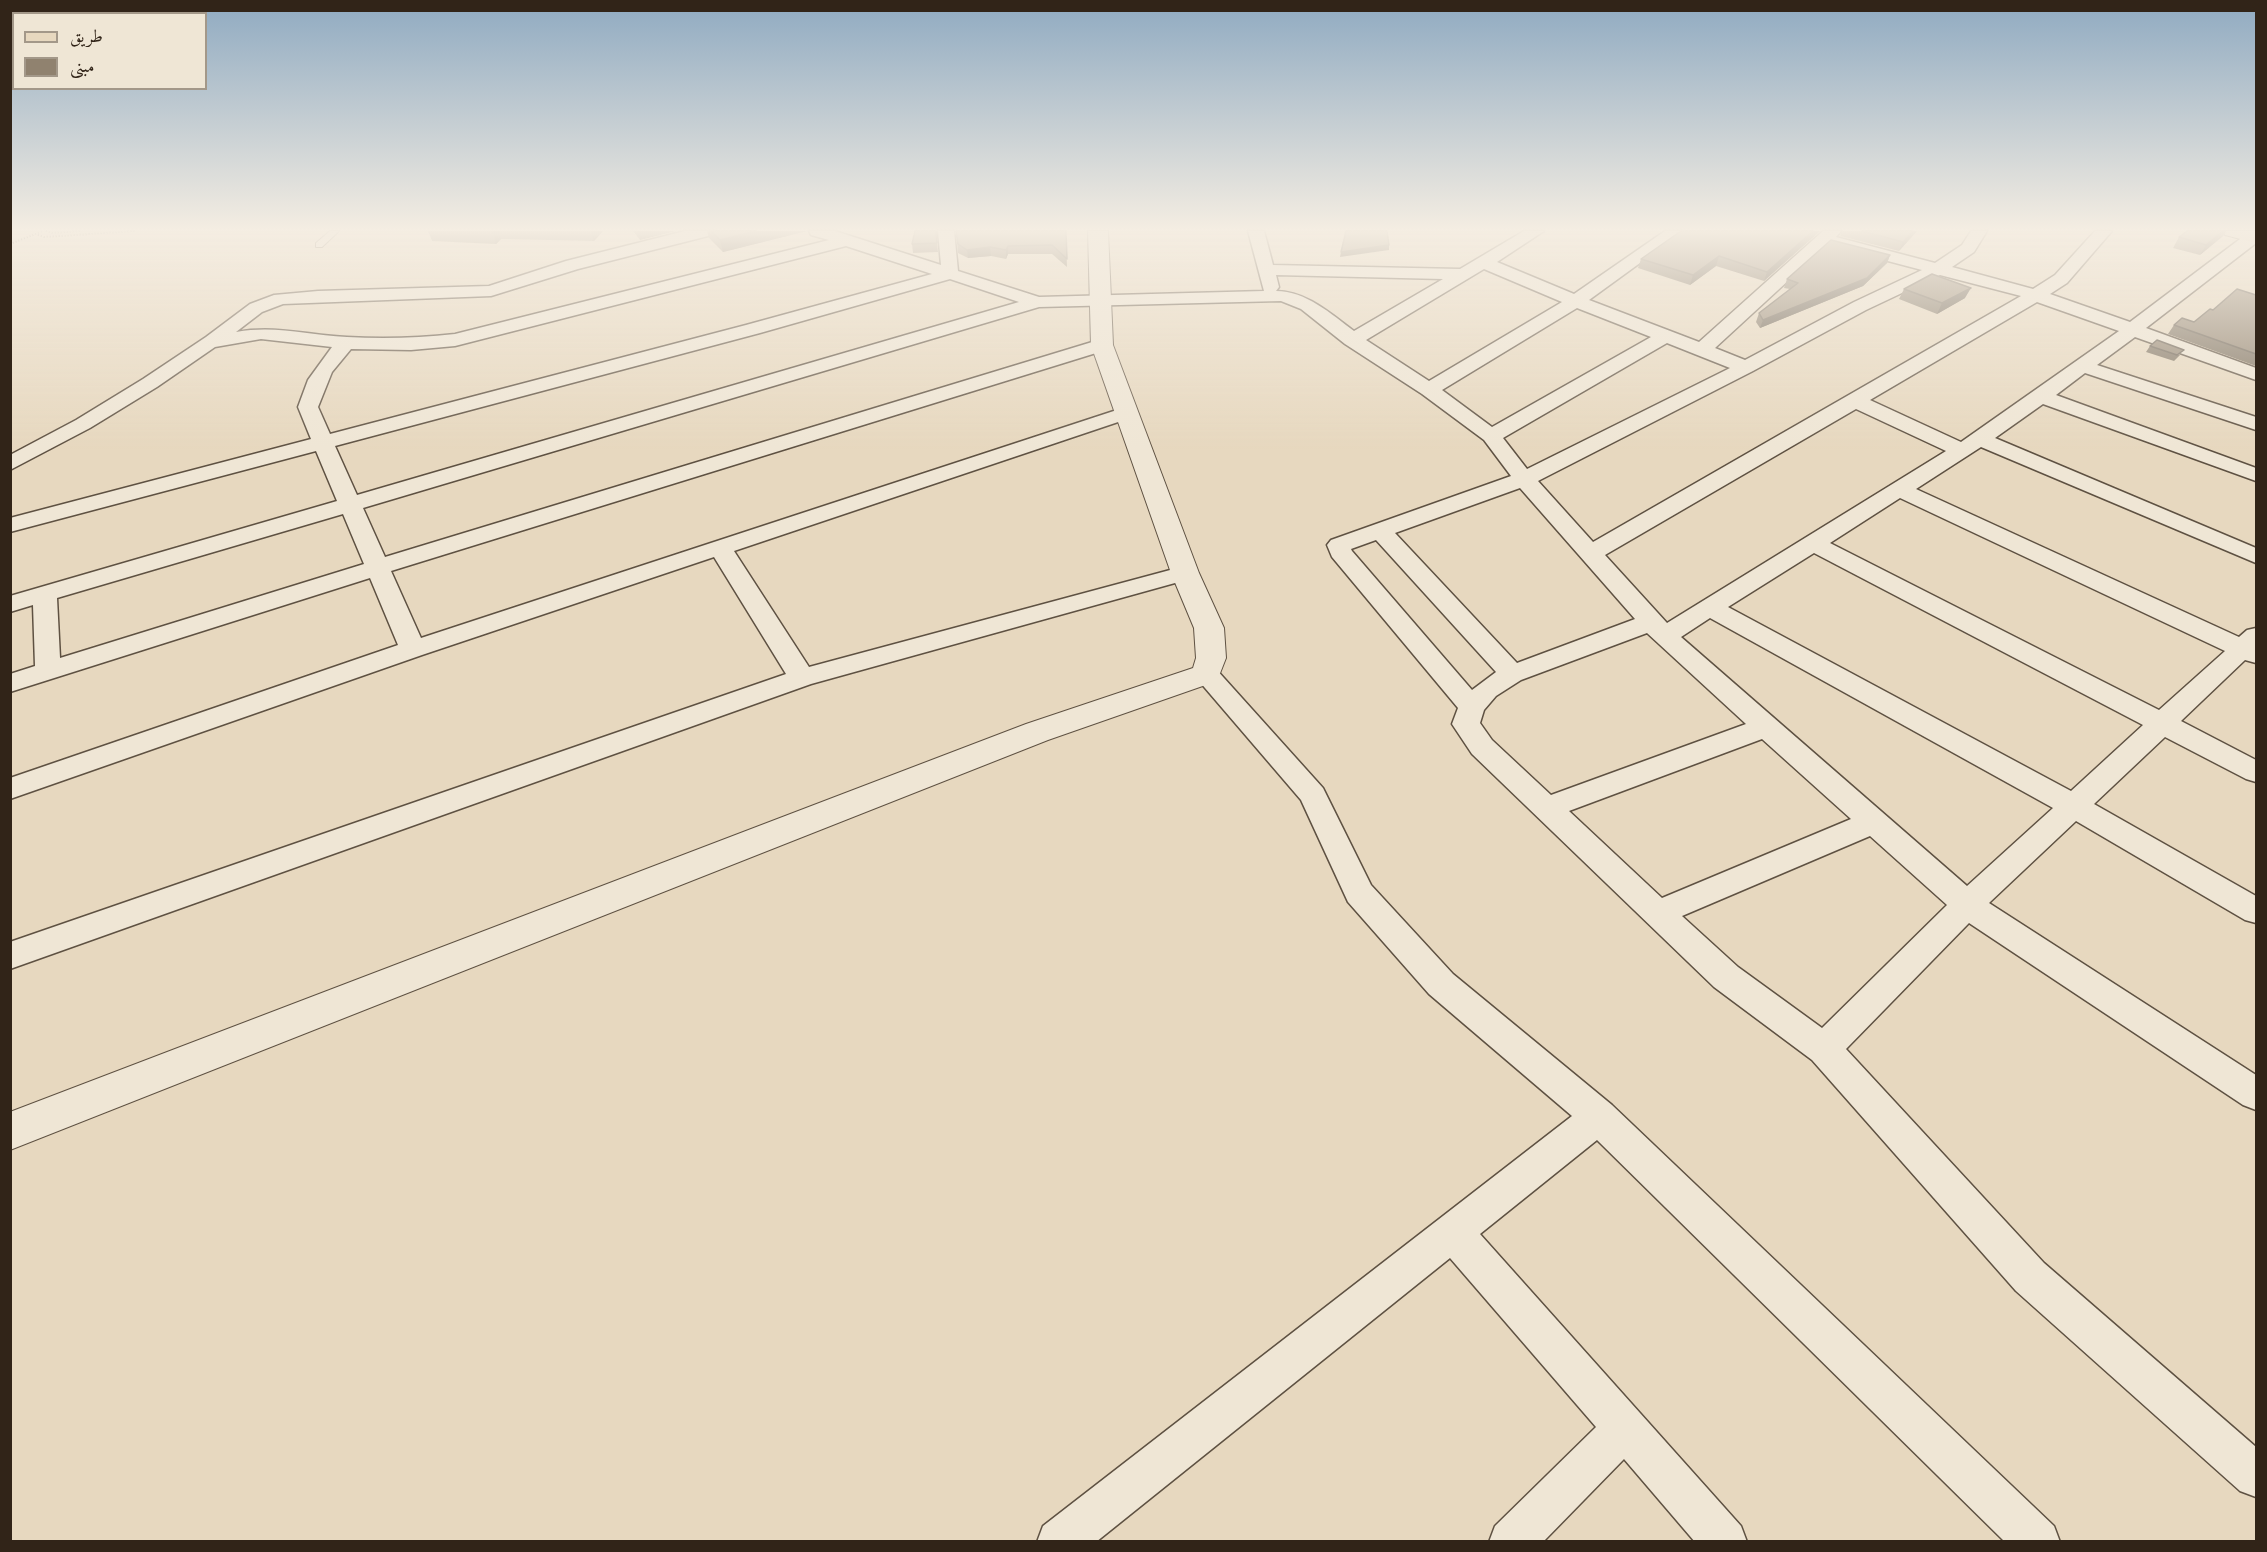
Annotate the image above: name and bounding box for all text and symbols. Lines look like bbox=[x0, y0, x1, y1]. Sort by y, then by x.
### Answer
legend bbox=[12, 12, 207, 90]
text: طريق bbox=[70, 25, 103, 51]
text: مبنى bbox=[70, 55, 95, 81]

